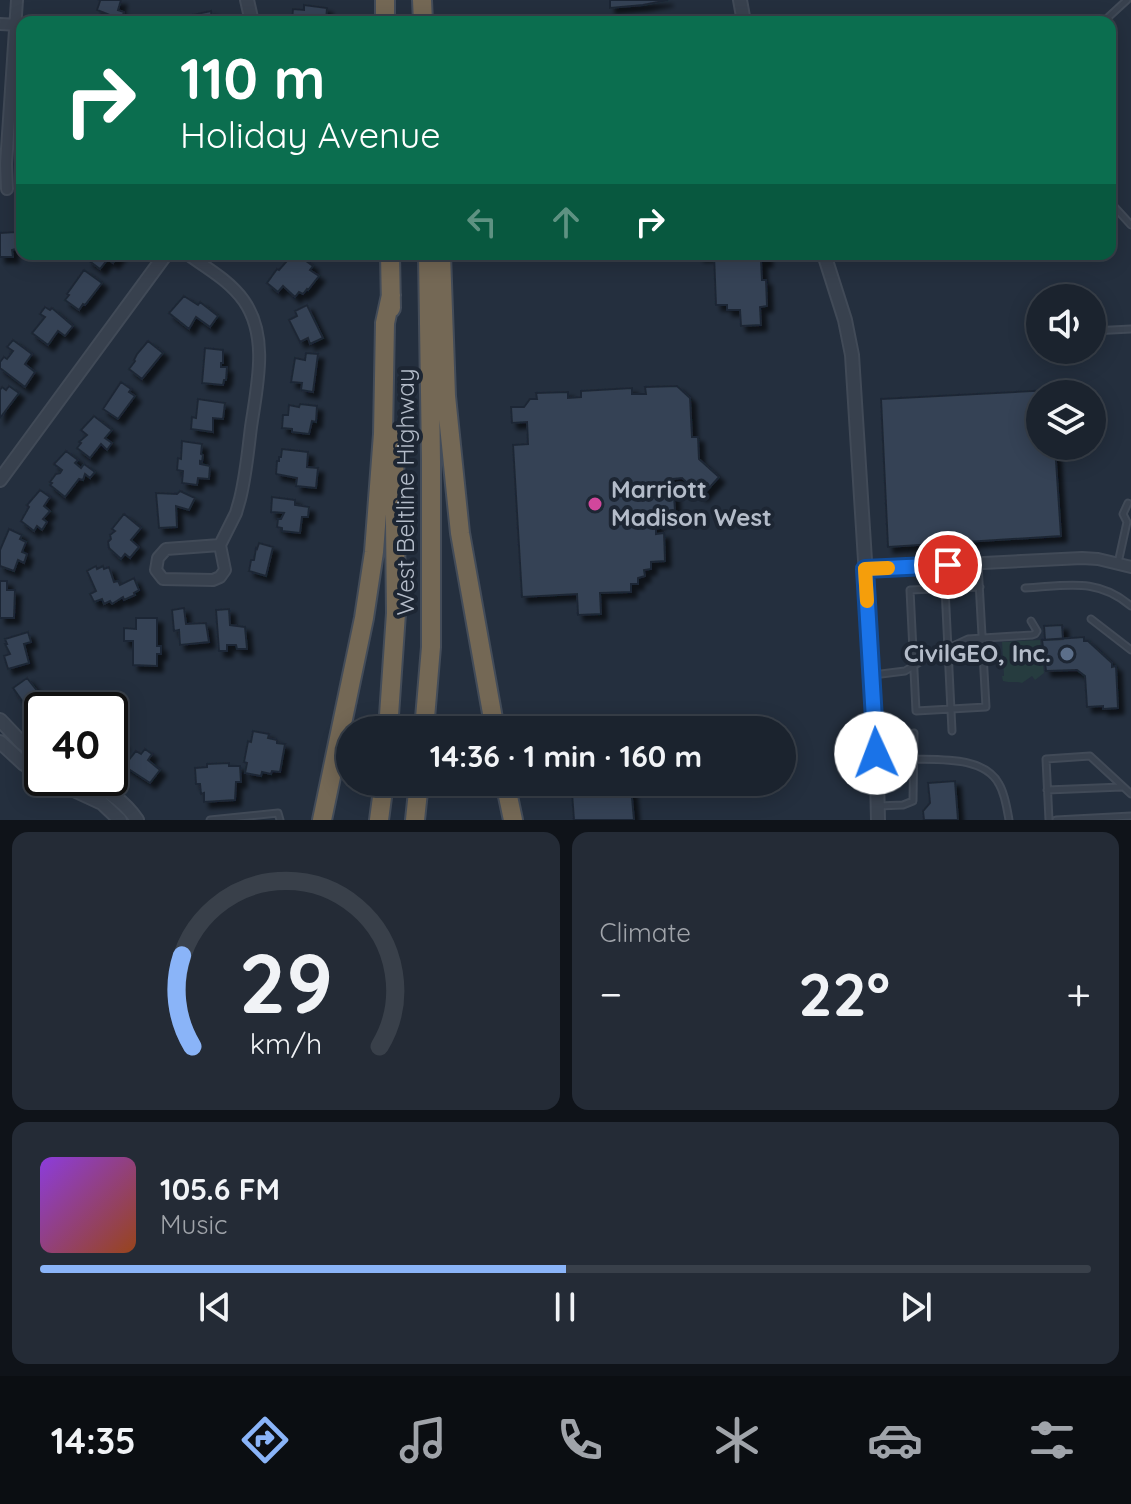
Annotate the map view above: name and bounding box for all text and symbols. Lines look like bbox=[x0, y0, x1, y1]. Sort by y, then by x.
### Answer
text: 110 m bbox=[180, 43, 325, 113]
icon: right bbox=[48, 48, 152, 152]
text: Holiday Avenue bbox=[180, 112, 441, 157]
icon: left bbox=[460, 200, 504, 244]
icon: ahead bbox=[544, 200, 588, 244]
icon: right bbox=[628, 200, 672, 244]
map controls bbox=[1026, 284, 1106, 460]
button: sound bbox=[1026, 284, 1106, 364]
street label: West Beltline Highway bbox=[390, 368, 420, 616]
button: layers bbox=[1026, 380, 1106, 460]
place label: Marriott Madison West bbox=[611, 474, 772, 532]
marker: Marriott Madison West bbox=[586, 495, 604, 513]
pin bbox=[914, 531, 982, 599]
icon: arrive bbox=[926, 543, 970, 587]
place label: CivilGEO, Inc. bbox=[904, 638, 1051, 668]
marker: CivilGEO, Inc. bbox=[1058, 645, 1076, 663]
speed limit sign: 40 bbox=[24, 692, 128, 796]
position arrow bbox=[834, 711, 918, 795]
text: 14:36 · 1 min · 160 m bbox=[430, 737, 702, 775]
text: Climate bbox=[600, 916, 691, 949]
text: 29 bbox=[238, 930, 333, 1034]
text: 22° bbox=[798, 956, 890, 1031]
text: − bbox=[600, 966, 622, 1021]
text: + bbox=[1066, 966, 1091, 1021]
text: km/h bbox=[249, 1025, 322, 1061]
text: 105.6 FM bbox=[160, 1170, 280, 1208]
text: Music bbox=[160, 1208, 228, 1241]
icon: previous bbox=[193, 1285, 237, 1329]
icon: pause bbox=[543, 1285, 587, 1329]
icon: next bbox=[894, 1285, 938, 1329]
icon: directions bbox=[237, 1412, 293, 1468]
icon: music bbox=[395, 1412, 451, 1468]
icon: phone bbox=[552, 1412, 608, 1468]
icon: climate bbox=[709, 1412, 765, 1468]
icon: car bbox=[867, 1412, 923, 1468]
icon: filters bbox=[1024, 1412, 1080, 1468]
text: 14:35 bbox=[51, 1418, 136, 1463]

